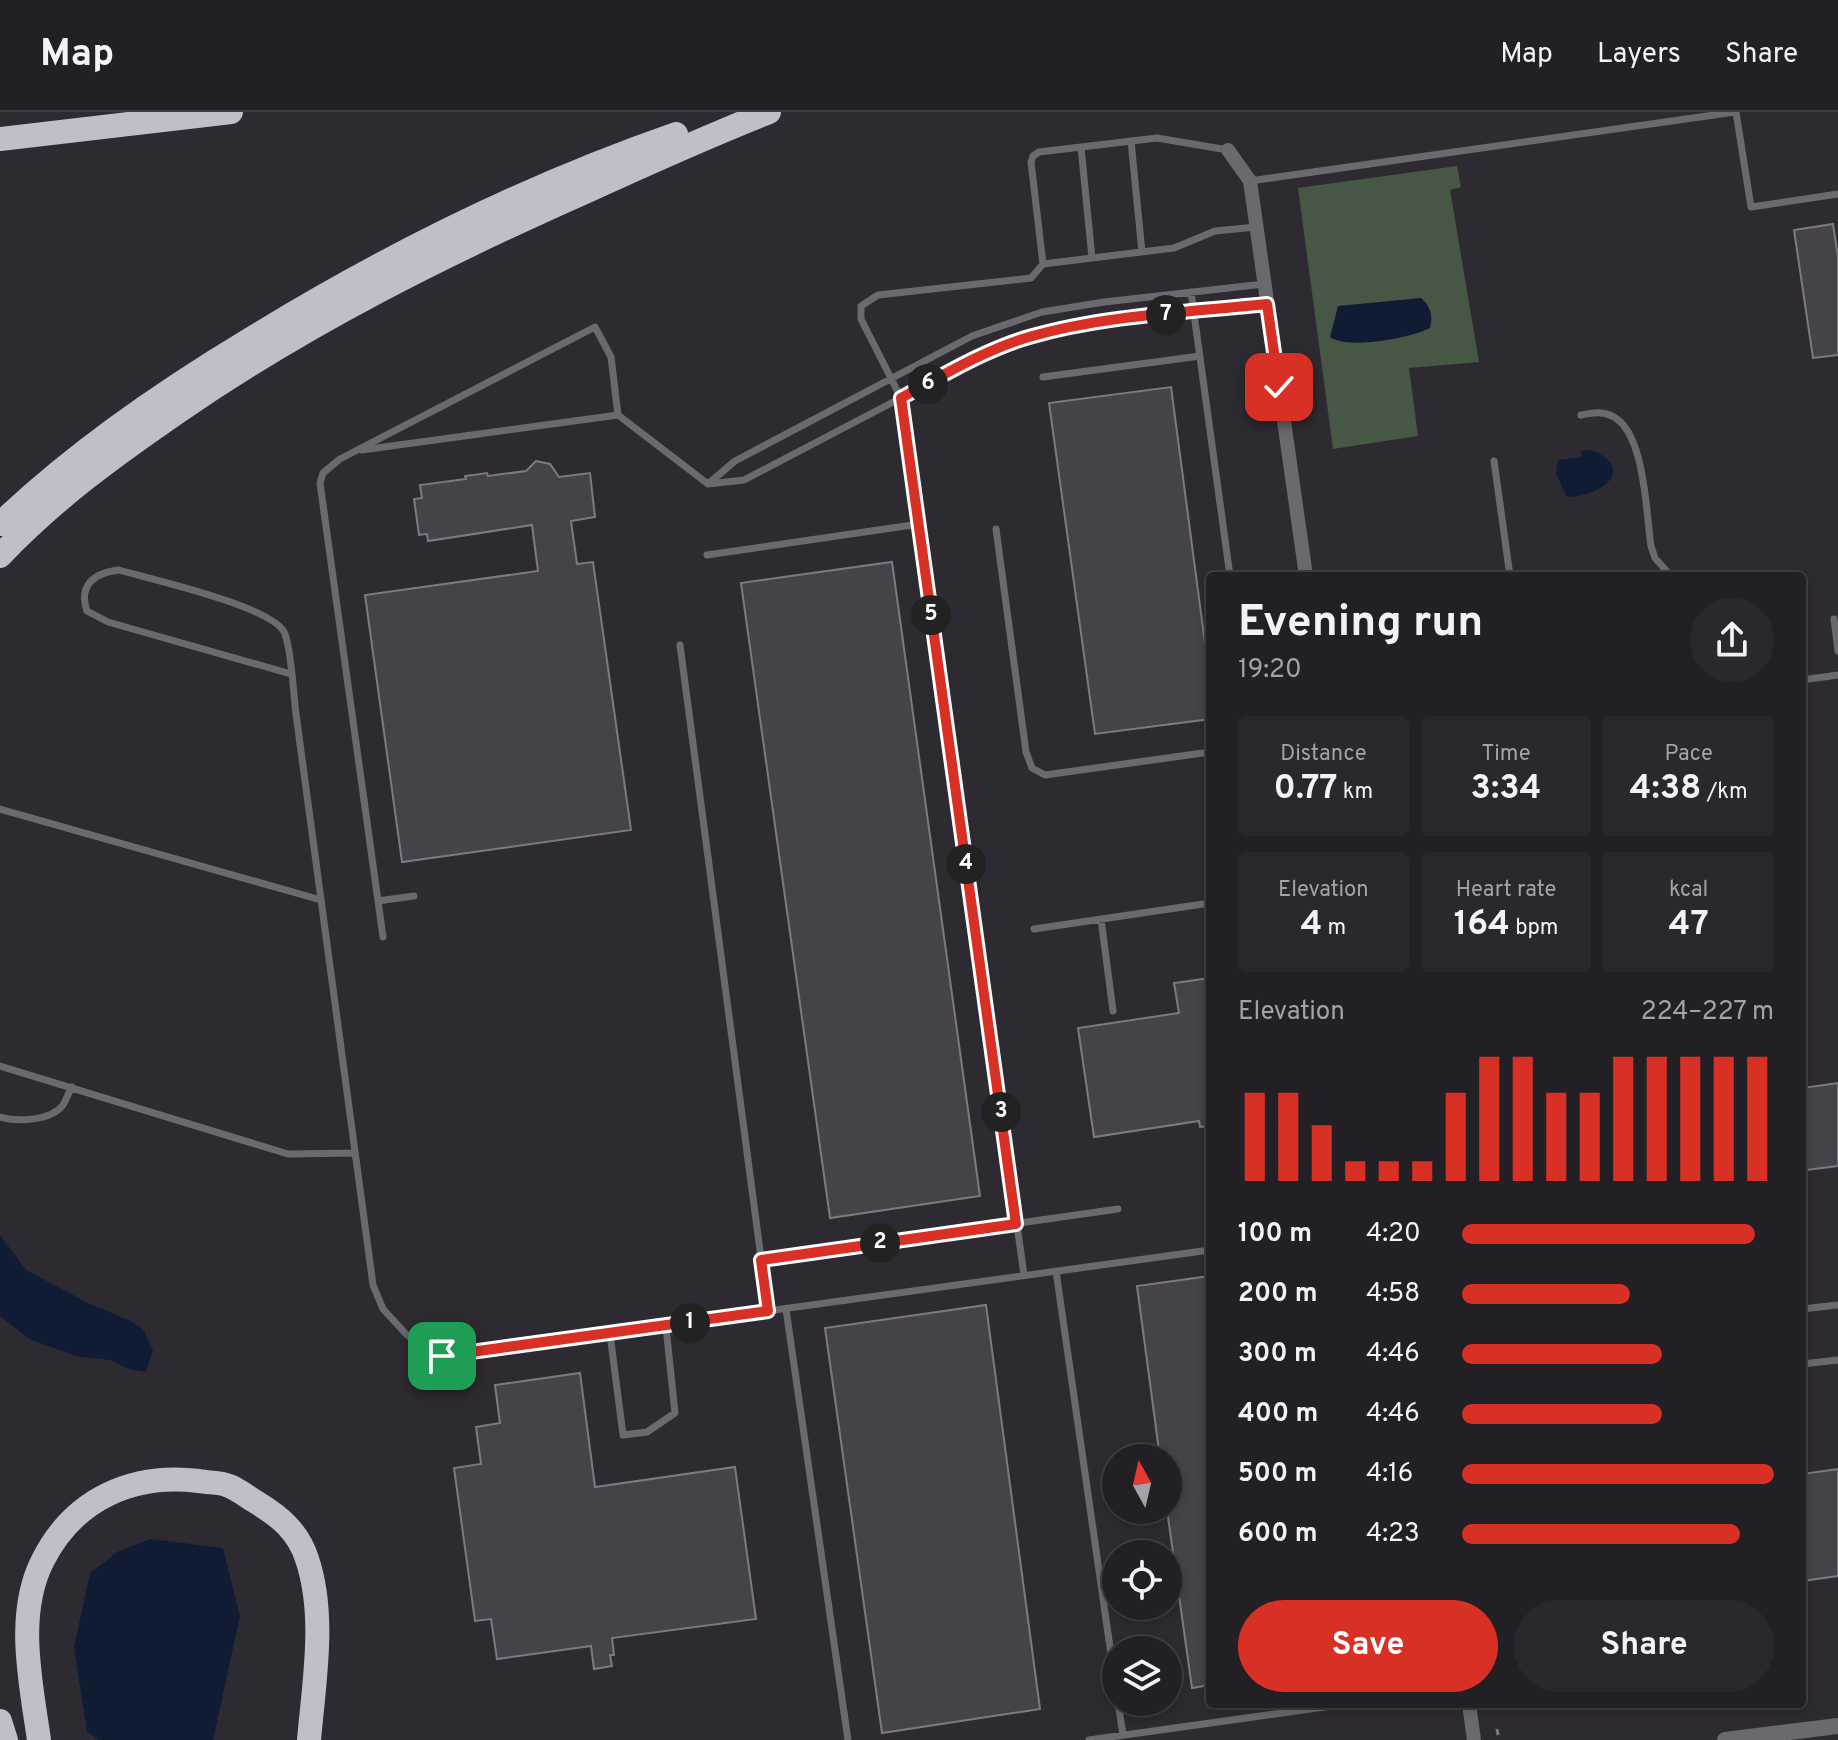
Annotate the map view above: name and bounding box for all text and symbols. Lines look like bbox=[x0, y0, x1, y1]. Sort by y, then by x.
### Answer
text: Map bbox=[40, 31, 114, 80]
text: Map bbox=[1500, 37, 1553, 73]
text: Layers bbox=[1597, 37, 1681, 73]
text: Share bbox=[1725, 37, 1798, 73]
pin: 7 bbox=[1146, 295, 1186, 335]
text: 7 bbox=[1160, 301, 1172, 328]
pin bbox=[1245, 353, 1313, 421]
pin: 6 bbox=[908, 364, 948, 404]
icon: check bbox=[1257, 365, 1301, 409]
text: 6 bbox=[921, 370, 935, 397]
pin: 5 bbox=[911, 595, 951, 635]
text: Evening run bbox=[1238, 596, 1483, 652]
button: share bbox=[1690, 598, 1774, 682]
text: 5 bbox=[924, 601, 938, 628]
text: 19:20 bbox=[1238, 654, 1302, 687]
text: Distance bbox=[1280, 741, 1367, 768]
text: Time bbox=[1481, 741, 1531, 768]
text: Pace bbox=[1664, 741, 1713, 768]
text: 0.77 bbox=[1273, 768, 1338, 811]
text: 3:34 bbox=[1471, 768, 1541, 811]
text: 4:38 bbox=[1630, 768, 1702, 811]
text: km bbox=[1338, 779, 1373, 806]
text: /km bbox=[1702, 779, 1748, 806]
pin: 4 bbox=[946, 844, 986, 884]
text: 4 bbox=[959, 850, 973, 877]
text: Elevation bbox=[1278, 877, 1369, 904]
text: Heart rate bbox=[1456, 877, 1556, 904]
text: kcal bbox=[1669, 877, 1708, 904]
text: 4 bbox=[1300, 904, 1322, 947]
text: 164 bbox=[1454, 904, 1510, 947]
text: 47 bbox=[1669, 904, 1709, 947]
text: m bbox=[1322, 915, 1346, 942]
text: bpm bbox=[1510, 915, 1558, 942]
text: Elevation bbox=[1238, 996, 1345, 1029]
text: 224–227 m bbox=[1641, 996, 1774, 1029]
pin: 3 bbox=[981, 1092, 1021, 1132]
text: 3 bbox=[994, 1098, 1008, 1125]
text: 100 m bbox=[1238, 1218, 1312, 1251]
text: 4:20 bbox=[1366, 1218, 1421, 1251]
pin: 2 bbox=[860, 1223, 900, 1263]
text: 2 bbox=[873, 1229, 887, 1256]
text: 200 m bbox=[1238, 1278, 1317, 1311]
text: 4:58 bbox=[1366, 1278, 1420, 1311]
pin: 1 bbox=[670, 1303, 710, 1343]
text: 1 bbox=[686, 1309, 694, 1336]
pin bbox=[408, 1322, 476, 1390]
icon: arrive bbox=[420, 1334, 464, 1378]
text: 300 m bbox=[1238, 1338, 1317, 1371]
text: 4:46 bbox=[1366, 1338, 1420, 1371]
text: 400 m bbox=[1238, 1398, 1318, 1431]
text: 4:46 bbox=[1366, 1398, 1420, 1431]
north arrow bbox=[1102, 1444, 1182, 1524]
map controls bbox=[1102, 1444, 1182, 1716]
text: 500 m bbox=[1238, 1458, 1317, 1491]
text: 4:16 bbox=[1366, 1458, 1413, 1491]
text: 600 m bbox=[1238, 1518, 1318, 1551]
text: 4:23 bbox=[1366, 1518, 1420, 1551]
button: locate bbox=[1102, 1540, 1182, 1620]
button: Save bbox=[1238, 1600, 1498, 1692]
button: Share bbox=[1514, 1600, 1774, 1692]
button: layers bbox=[1102, 1636, 1182, 1716]

